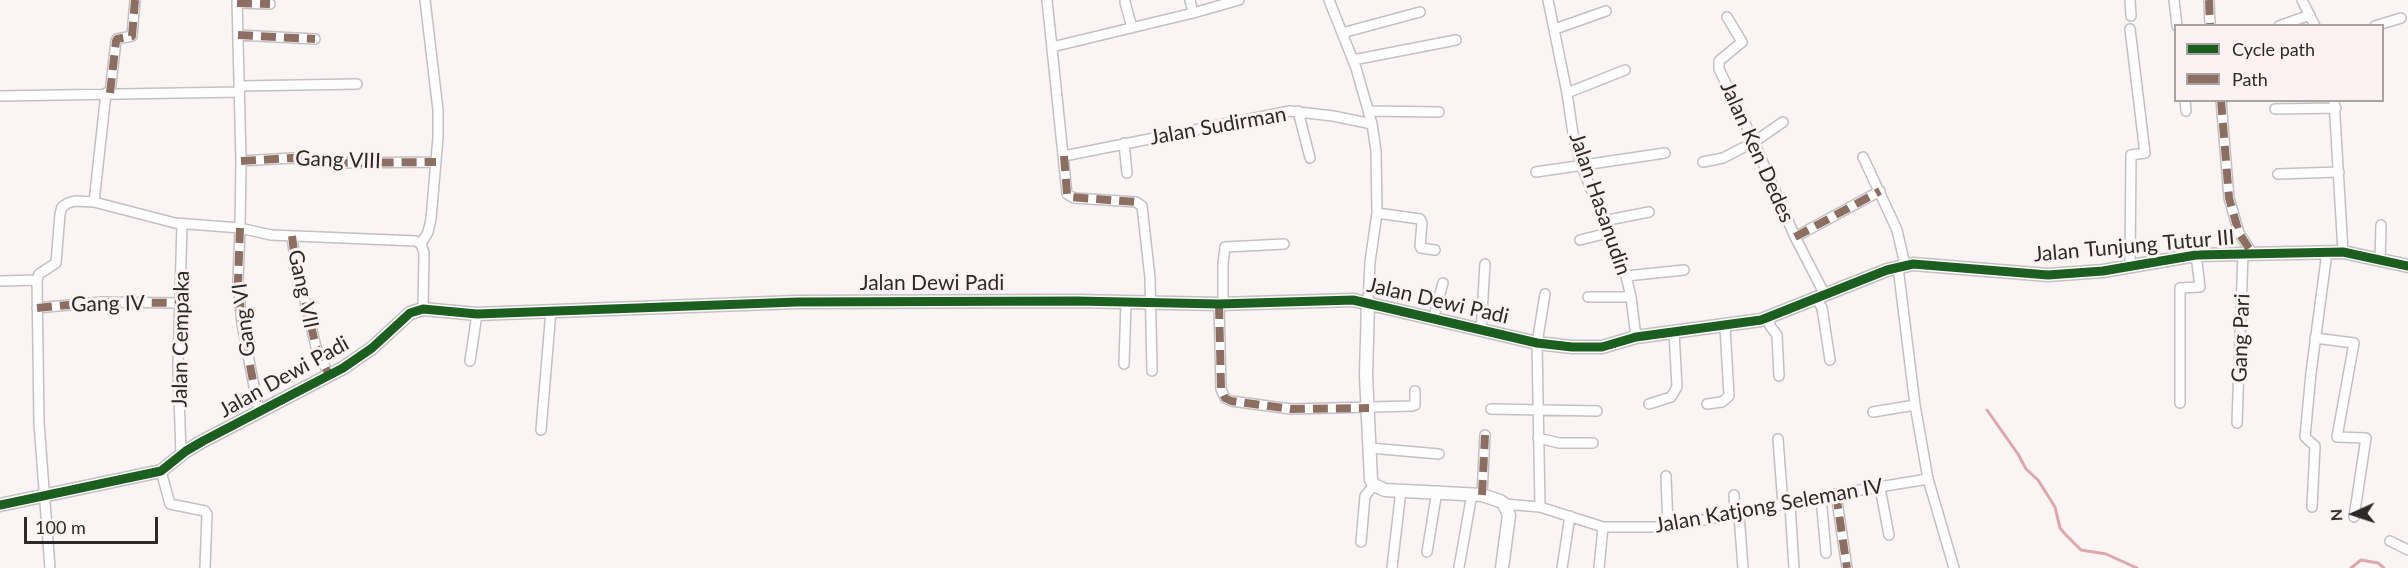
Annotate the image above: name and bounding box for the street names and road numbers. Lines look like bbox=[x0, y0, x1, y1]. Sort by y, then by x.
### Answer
street label: Jalan Ken Dedes bbox=[1715, 78, 1799, 226]
street label: Jalan Sudirman bbox=[1148, 102, 1288, 150]
street label: Jalan Hasanudin bbox=[1564, 129, 1636, 279]
street label: Gang VIII bbox=[295, 146, 381, 174]
street label: Jalan Tunjung Tutur III bbox=[2032, 225, 2236, 267]
street label: Gang VII bbox=[282, 247, 324, 331]
street label: Jalan Cempaka bbox=[167, 270, 195, 408]
street label: Jalan Dewi Padi bbox=[860, 270, 1004, 296]
street label: Jalan Dewi Padi bbox=[1365, 272, 1511, 330]
street label: Gang VI bbox=[227, 282, 261, 358]
street label: Gang IV bbox=[71, 291, 145, 317]
street label: Gang Pari bbox=[2227, 293, 2255, 383]
street label: Jalan Dewi Padi bbox=[215, 331, 353, 423]
street label: Jalan Katjong Seleman IV bbox=[1653, 474, 1885, 538]

